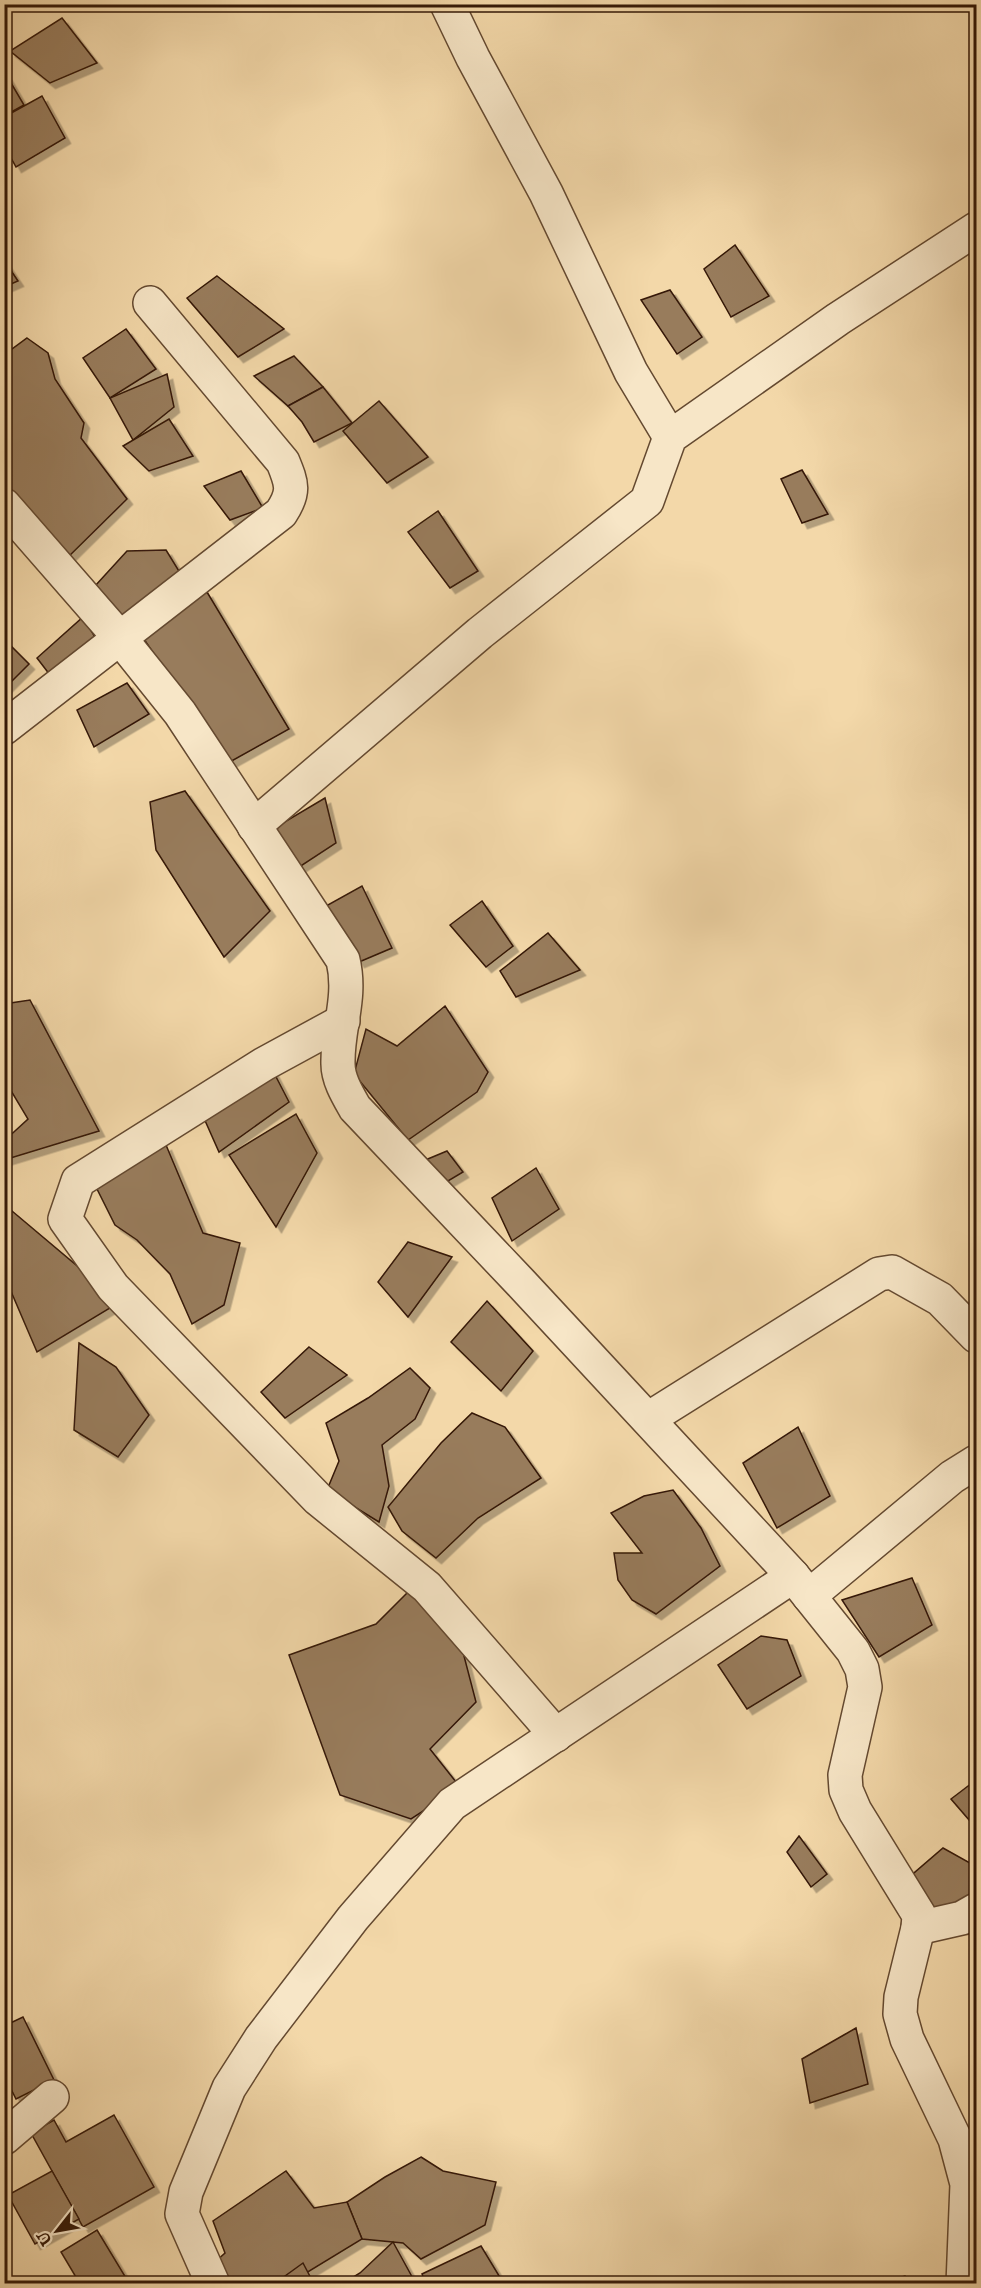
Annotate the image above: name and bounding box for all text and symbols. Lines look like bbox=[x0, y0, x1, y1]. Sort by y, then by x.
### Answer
north arrow bbox=[27, 2201, 87, 2261]
text: U bbox=[34, 2226, 58, 2250]

